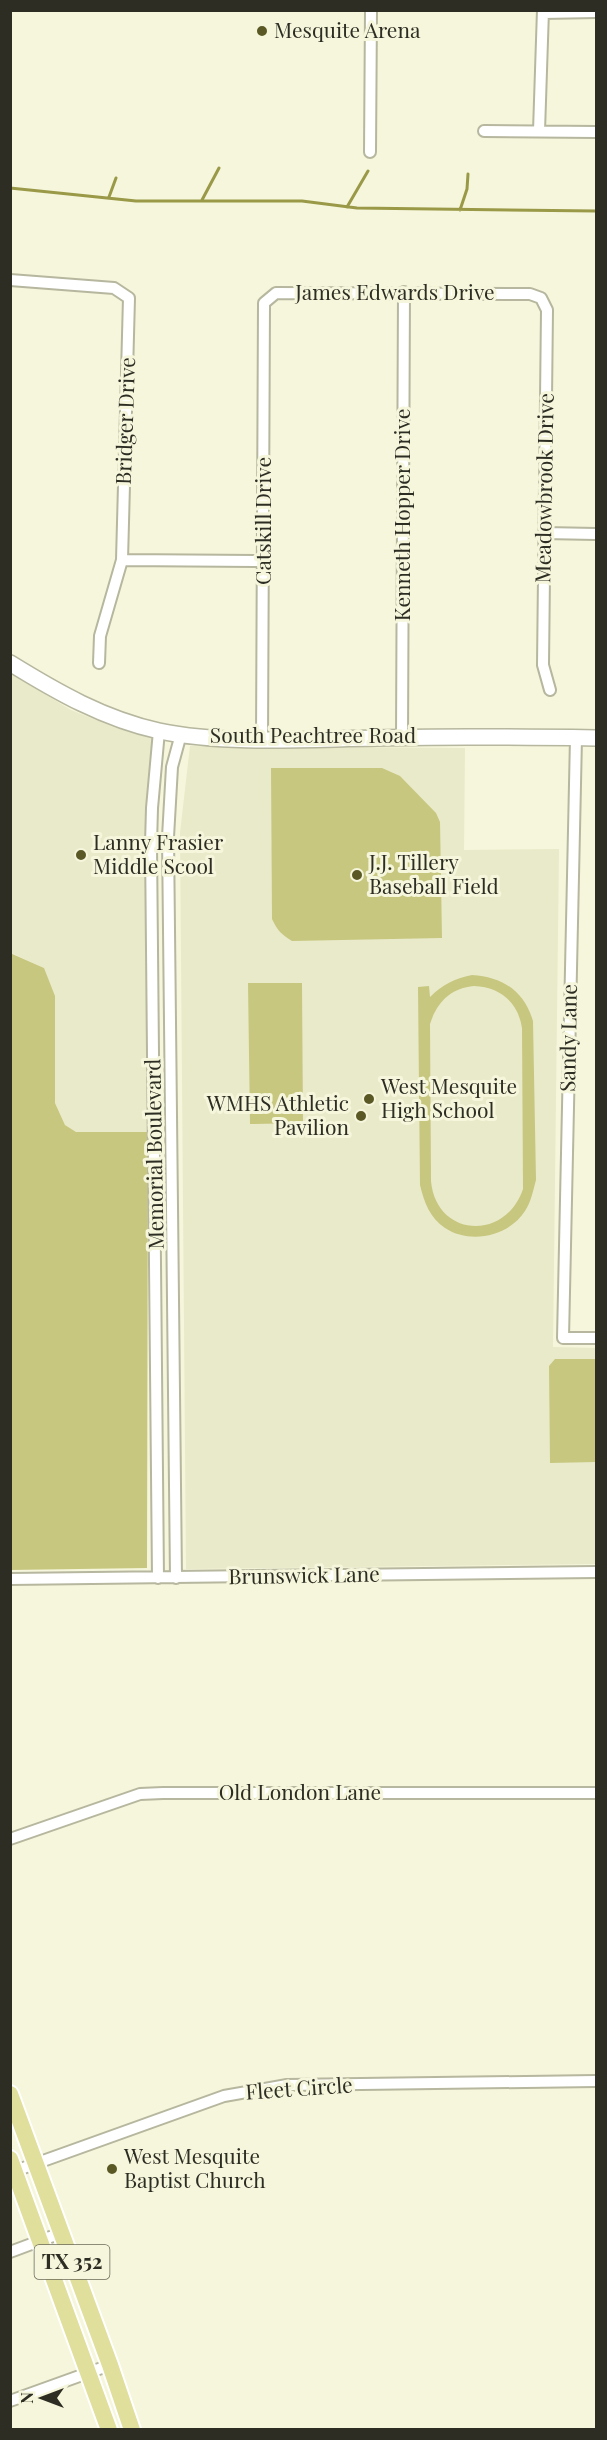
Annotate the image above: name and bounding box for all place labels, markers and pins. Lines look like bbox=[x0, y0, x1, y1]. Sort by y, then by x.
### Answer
place label: Mesquite Arena bbox=[274, 15, 421, 43]
marker: Mesquite Arena bbox=[255, 24, 269, 38]
place label: Lanny Frasier Middle Scool bbox=[93, 827, 224, 879]
place label: J.J. Tillery Baseball Field bbox=[368, 847, 499, 899]
marker: Lanny Frasier Middle Scool bbox=[74, 848, 88, 862]
marker: J.J. Tillery Baseball Field bbox=[350, 868, 364, 882]
place label: West Mesquite High School bbox=[380, 1071, 517, 1123]
place label: WMHS Athletic Pavilion bbox=[206, 1088, 349, 1140]
marker: West Mesquite High School bbox=[362, 1092, 376, 1106]
marker: WMHS Athletic Pavilion bbox=[354, 1109, 368, 1123]
place label: West Mesquite Baptist Church bbox=[123, 2141, 266, 2193]
marker: West Mesquite Baptist Church bbox=[105, 2162, 119, 2176]

